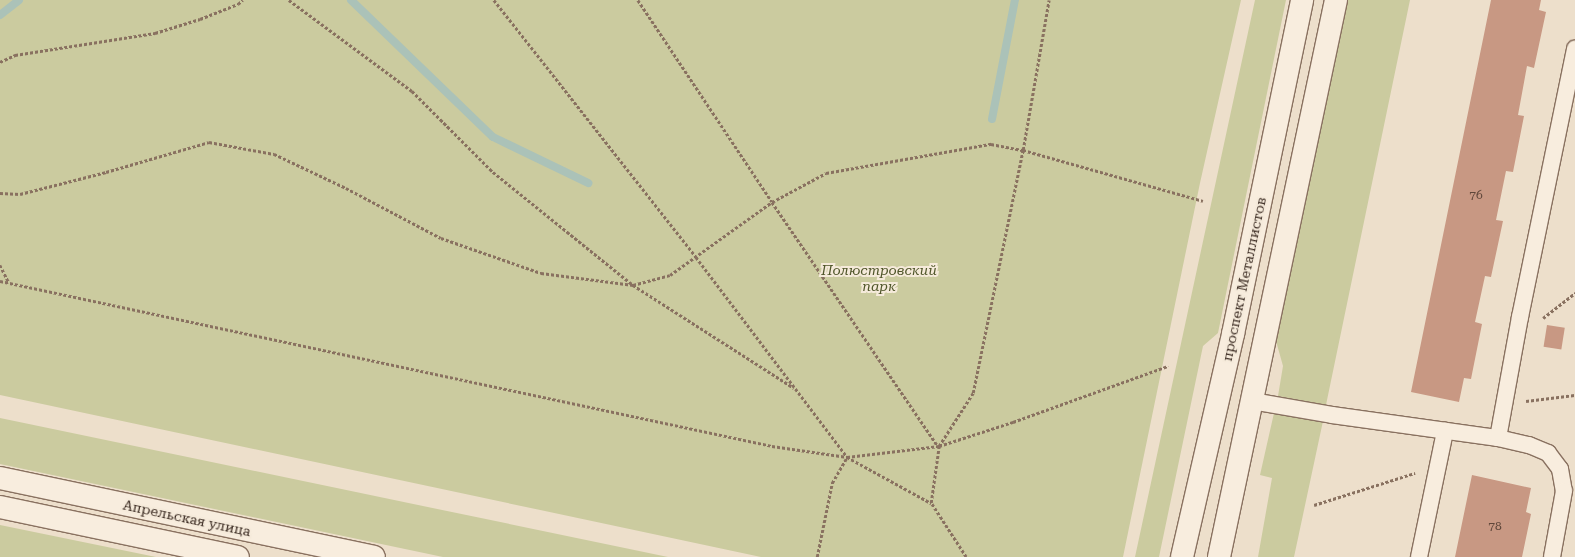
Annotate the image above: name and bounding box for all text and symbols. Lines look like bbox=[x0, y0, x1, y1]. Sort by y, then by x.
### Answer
house number: 76 bbox=[1469, 189, 1483, 203]
street label: проспект Металлистов bbox=[1218, 195, 1270, 363]
park label: Полюстровский парк bbox=[821, 262, 937, 294]
street label: Апрельская улица bbox=[122, 496, 252, 540]
house number: 78 bbox=[1488, 520, 1502, 534]

